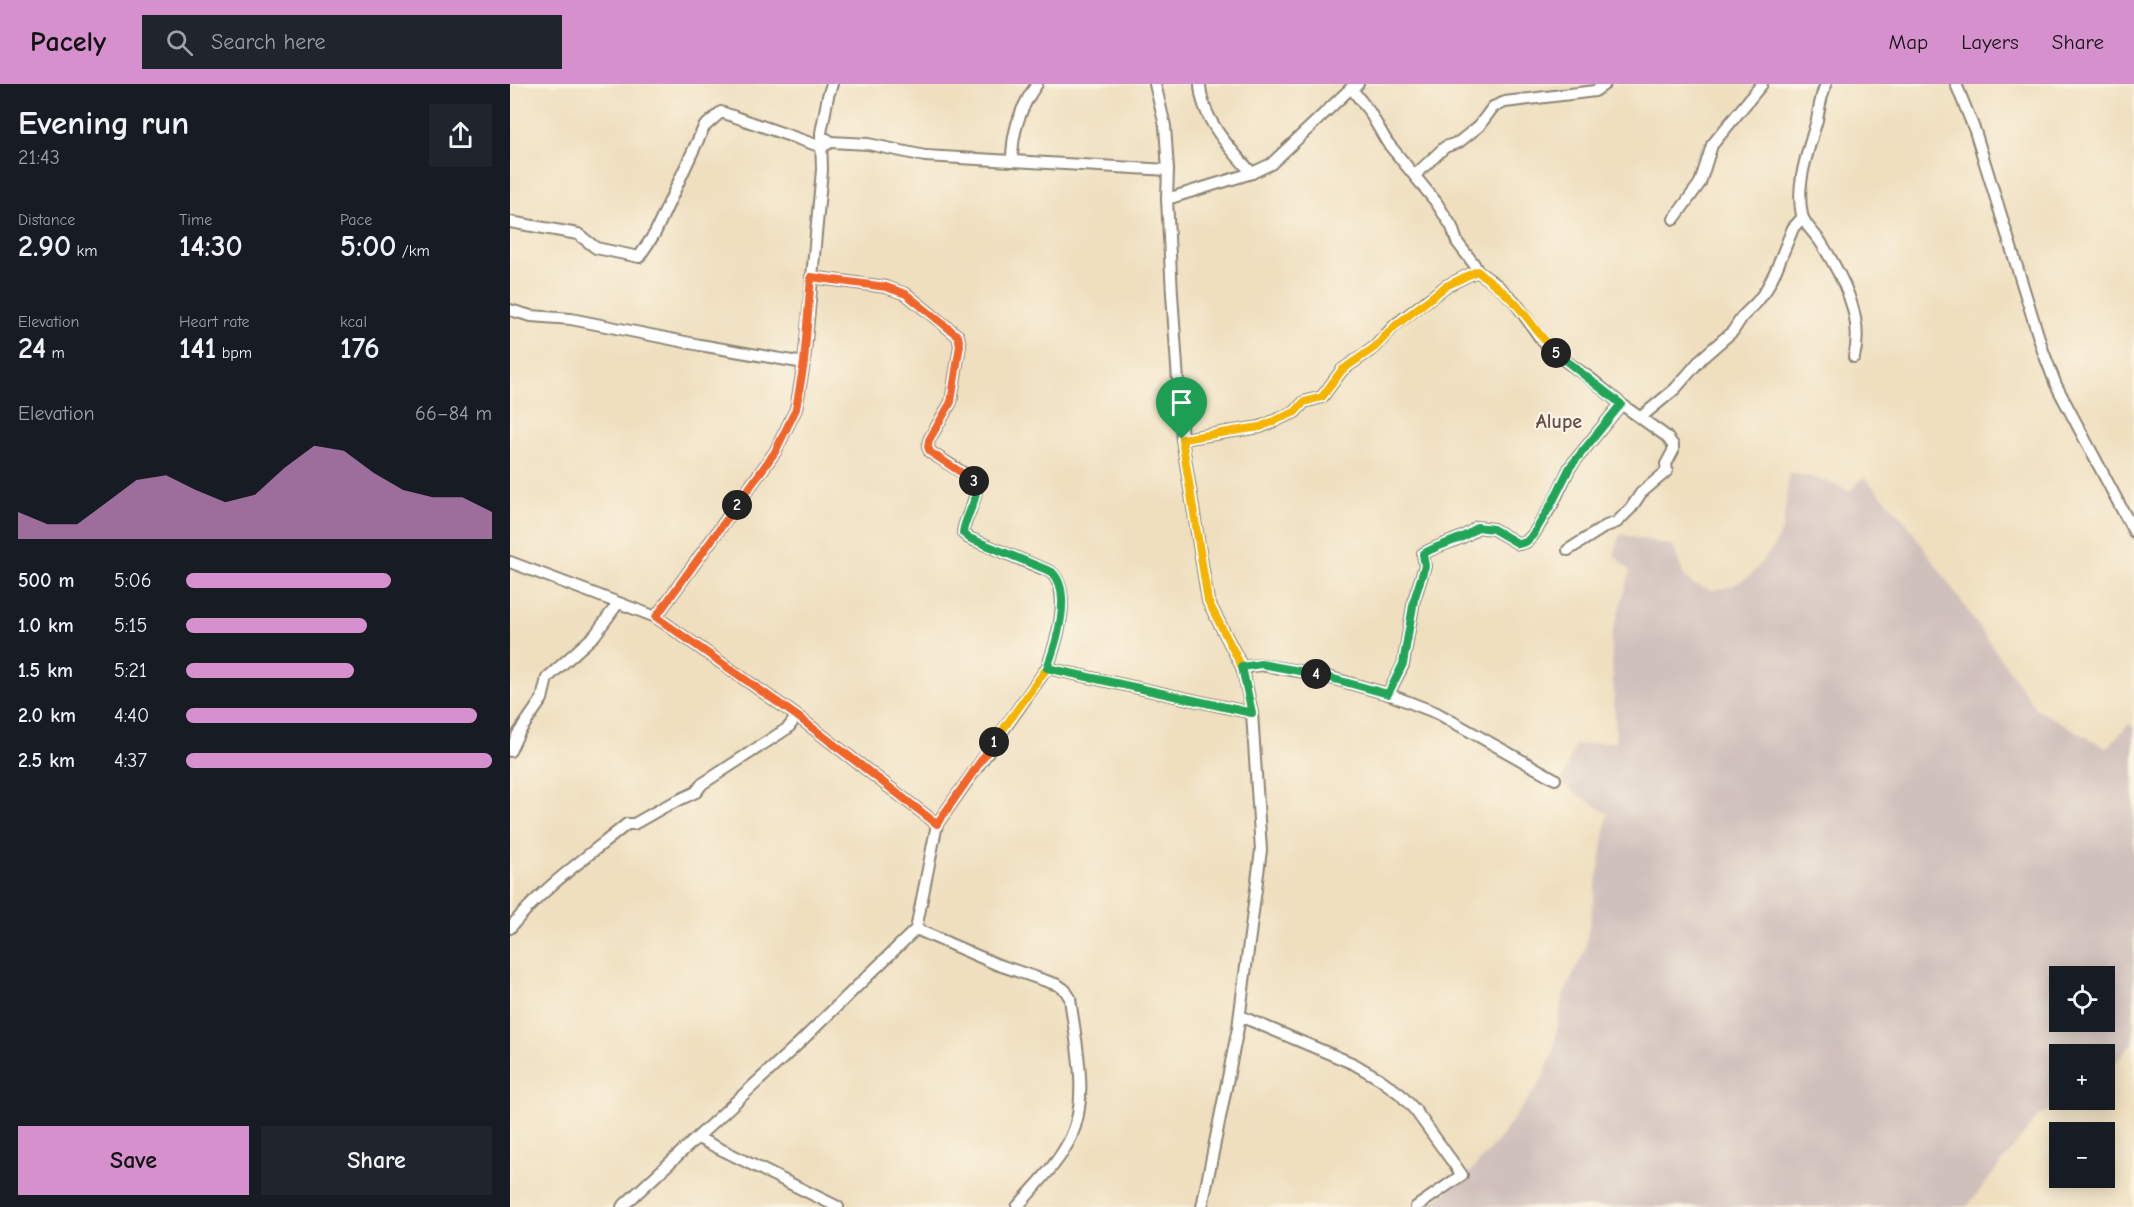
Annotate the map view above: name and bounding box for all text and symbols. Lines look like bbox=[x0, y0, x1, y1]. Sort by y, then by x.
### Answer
search box bbox=[142, 15, 562, 69]
text: Pacely bbox=[30, 26, 106, 58]
icon: search bbox=[163, 26, 196, 59]
text: Search here bbox=[211, 29, 326, 55]
text: Map bbox=[1889, 30, 1928, 54]
text: Layers bbox=[1961, 30, 2019, 54]
text: Share bbox=[2052, 30, 2104, 54]
text: Evening run bbox=[18, 104, 189, 142]
button: share bbox=[429, 104, 492, 167]
text: 21:43 bbox=[18, 146, 60, 169]
text: Distance bbox=[18, 211, 75, 229]
text: Time bbox=[179, 211, 212, 229]
text: Pace bbox=[340, 211, 372, 229]
text: 2.90 bbox=[18, 229, 71, 264]
text: 14:30 bbox=[179, 229, 243, 264]
text: 5:00 bbox=[340, 229, 396, 264]
text: km bbox=[71, 242, 98, 260]
text: /km bbox=[396, 242, 430, 260]
text: Elevation bbox=[18, 313, 79, 331]
text: Heart rate bbox=[179, 313, 250, 331]
text: kcal bbox=[340, 313, 367, 331]
text: 24 bbox=[18, 331, 46, 366]
text: 141 bbox=[179, 331, 216, 366]
text: 176 bbox=[340, 331, 380, 366]
pin: 5 bbox=[1541, 338, 1571, 368]
text: m bbox=[46, 344, 65, 362]
text: bpm bbox=[216, 344, 252, 362]
text: 5 bbox=[1552, 344, 1560, 362]
pin bbox=[1156, 377, 1207, 439]
icon: arrive bbox=[1165, 386, 1198, 419]
text: Elevation bbox=[18, 402, 95, 425]
text: 66–84 m bbox=[415, 402, 492, 425]
district label: Alupe bbox=[1536, 410, 1582, 433]
pin: 3 bbox=[959, 466, 989, 496]
text: 3 bbox=[970, 472, 978, 490]
pin: 2 bbox=[722, 490, 752, 520]
text: 2 bbox=[733, 496, 741, 514]
text: 500 m bbox=[18, 569, 75, 592]
text: 5:06 bbox=[114, 569, 151, 592]
text: 1.0 km bbox=[18, 614, 74, 637]
text: 5:15 bbox=[114, 614, 147, 637]
text: 1.5 km bbox=[18, 659, 73, 682]
text: 5:21 bbox=[114, 659, 147, 682]
pin: 4 bbox=[1301, 659, 1331, 689]
text: 4 bbox=[1312, 665, 1320, 683]
text: 2.0 km bbox=[18, 704, 76, 727]
text: 4:40 bbox=[114, 704, 149, 727]
pin: 1 bbox=[979, 727, 1009, 757]
text: 1 bbox=[991, 733, 997, 751]
text: 2.5 km bbox=[18, 749, 75, 772]
text: 4:37 bbox=[114, 749, 147, 772]
map controls bbox=[2049, 966, 2115, 1188]
button: locate bbox=[2049, 966, 2115, 1032]
button: + bbox=[2049, 1044, 2115, 1110]
button: − bbox=[2049, 1122, 2115, 1188]
button: Save bbox=[18, 1126, 249, 1195]
button: Share bbox=[261, 1126, 492, 1195]

